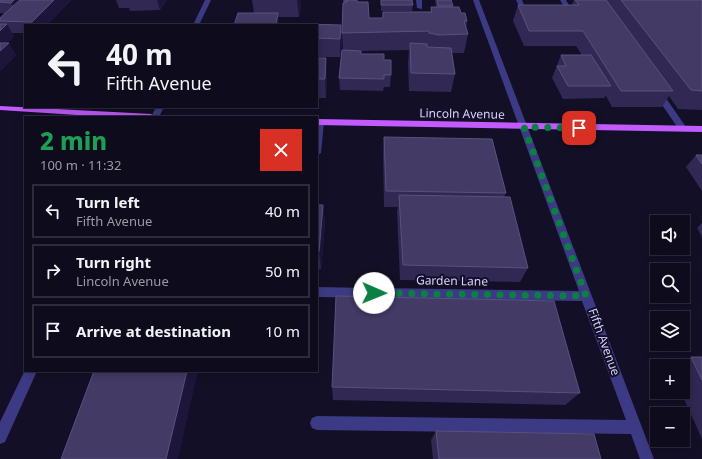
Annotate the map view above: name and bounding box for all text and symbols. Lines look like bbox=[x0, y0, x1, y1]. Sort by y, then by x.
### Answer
text: 40 m bbox=[106, 35, 173, 73]
icon: left bbox=[40, 40, 92, 92]
text: Fifth Avenue bbox=[106, 71, 212, 95]
street label: Lincoln Avenue bbox=[419, 104, 505, 123]
pin bbox=[562, 111, 596, 145]
icon: arrive bbox=[568, 117, 590, 139]
text: 2 min bbox=[40, 124, 107, 157]
button: close bbox=[260, 129, 302, 171]
text: 100 m · 11:32 bbox=[40, 156, 121, 174]
text: Turn left bbox=[76, 192, 140, 212]
icon: left bbox=[42, 200, 64, 222]
text: 40 m bbox=[265, 201, 300, 221]
text: Fifth Avenue bbox=[76, 212, 152, 230]
map controls bbox=[650, 215, 690, 447]
button: sound bbox=[650, 215, 690, 255]
text: Turn right bbox=[76, 252, 151, 272]
icon: right bbox=[42, 260, 64, 282]
text: 50 m bbox=[265, 261, 300, 281]
button: search bbox=[650, 263, 690, 303]
street label: Garden Lane bbox=[416, 271, 488, 290]
text: Lincoln Avenue bbox=[76, 272, 169, 290]
position arrow bbox=[353, 272, 395, 314]
street label: Fifth Avenue bbox=[584, 306, 625, 378]
button: layers bbox=[650, 311, 690, 351]
icon: arrive bbox=[42, 320, 64, 342]
text: Arrive at destination bbox=[76, 321, 231, 341]
text: 10 m bbox=[265, 321, 300, 341]
button: + bbox=[650, 359, 690, 399]
button: − bbox=[650, 407, 690, 447]

